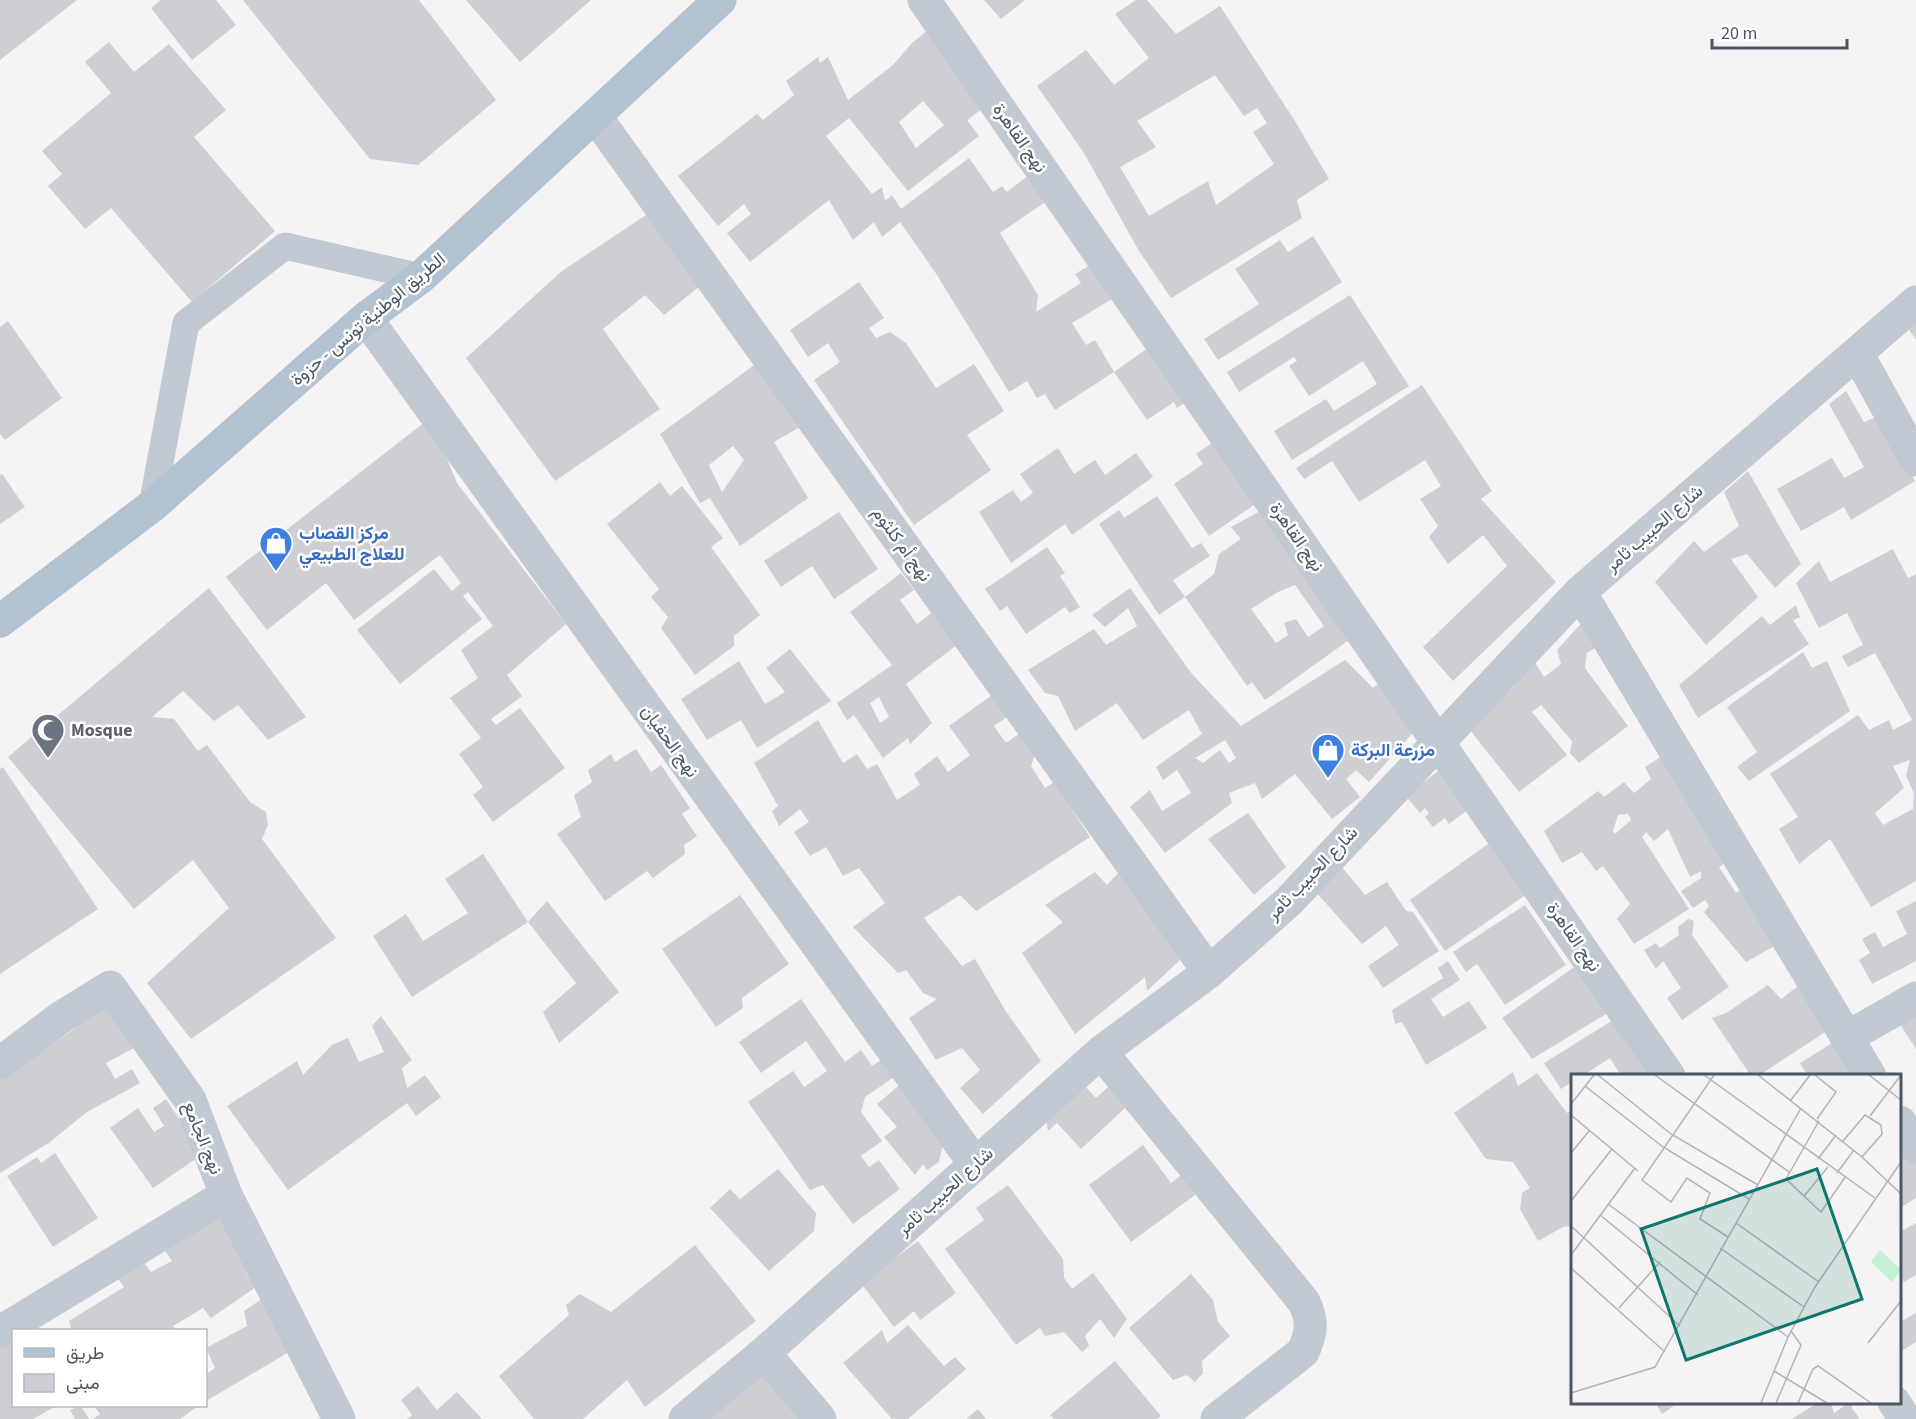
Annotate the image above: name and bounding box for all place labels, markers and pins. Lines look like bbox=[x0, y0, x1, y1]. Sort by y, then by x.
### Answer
place label: مركز القصاب للعلاج الطبيعي bbox=[299, 521, 405, 569]
shop icon: مركز القصاب للعلاج الطبيعي bbox=[258, 525, 294, 572]
mosque icon: Mosque bbox=[30, 712, 66, 759]
place label: Mosque bbox=[71, 718, 132, 743]
shop icon: مزرعة البركة bbox=[1310, 732, 1346, 779]
place label: مزرعة البركة bbox=[1351, 738, 1435, 763]

